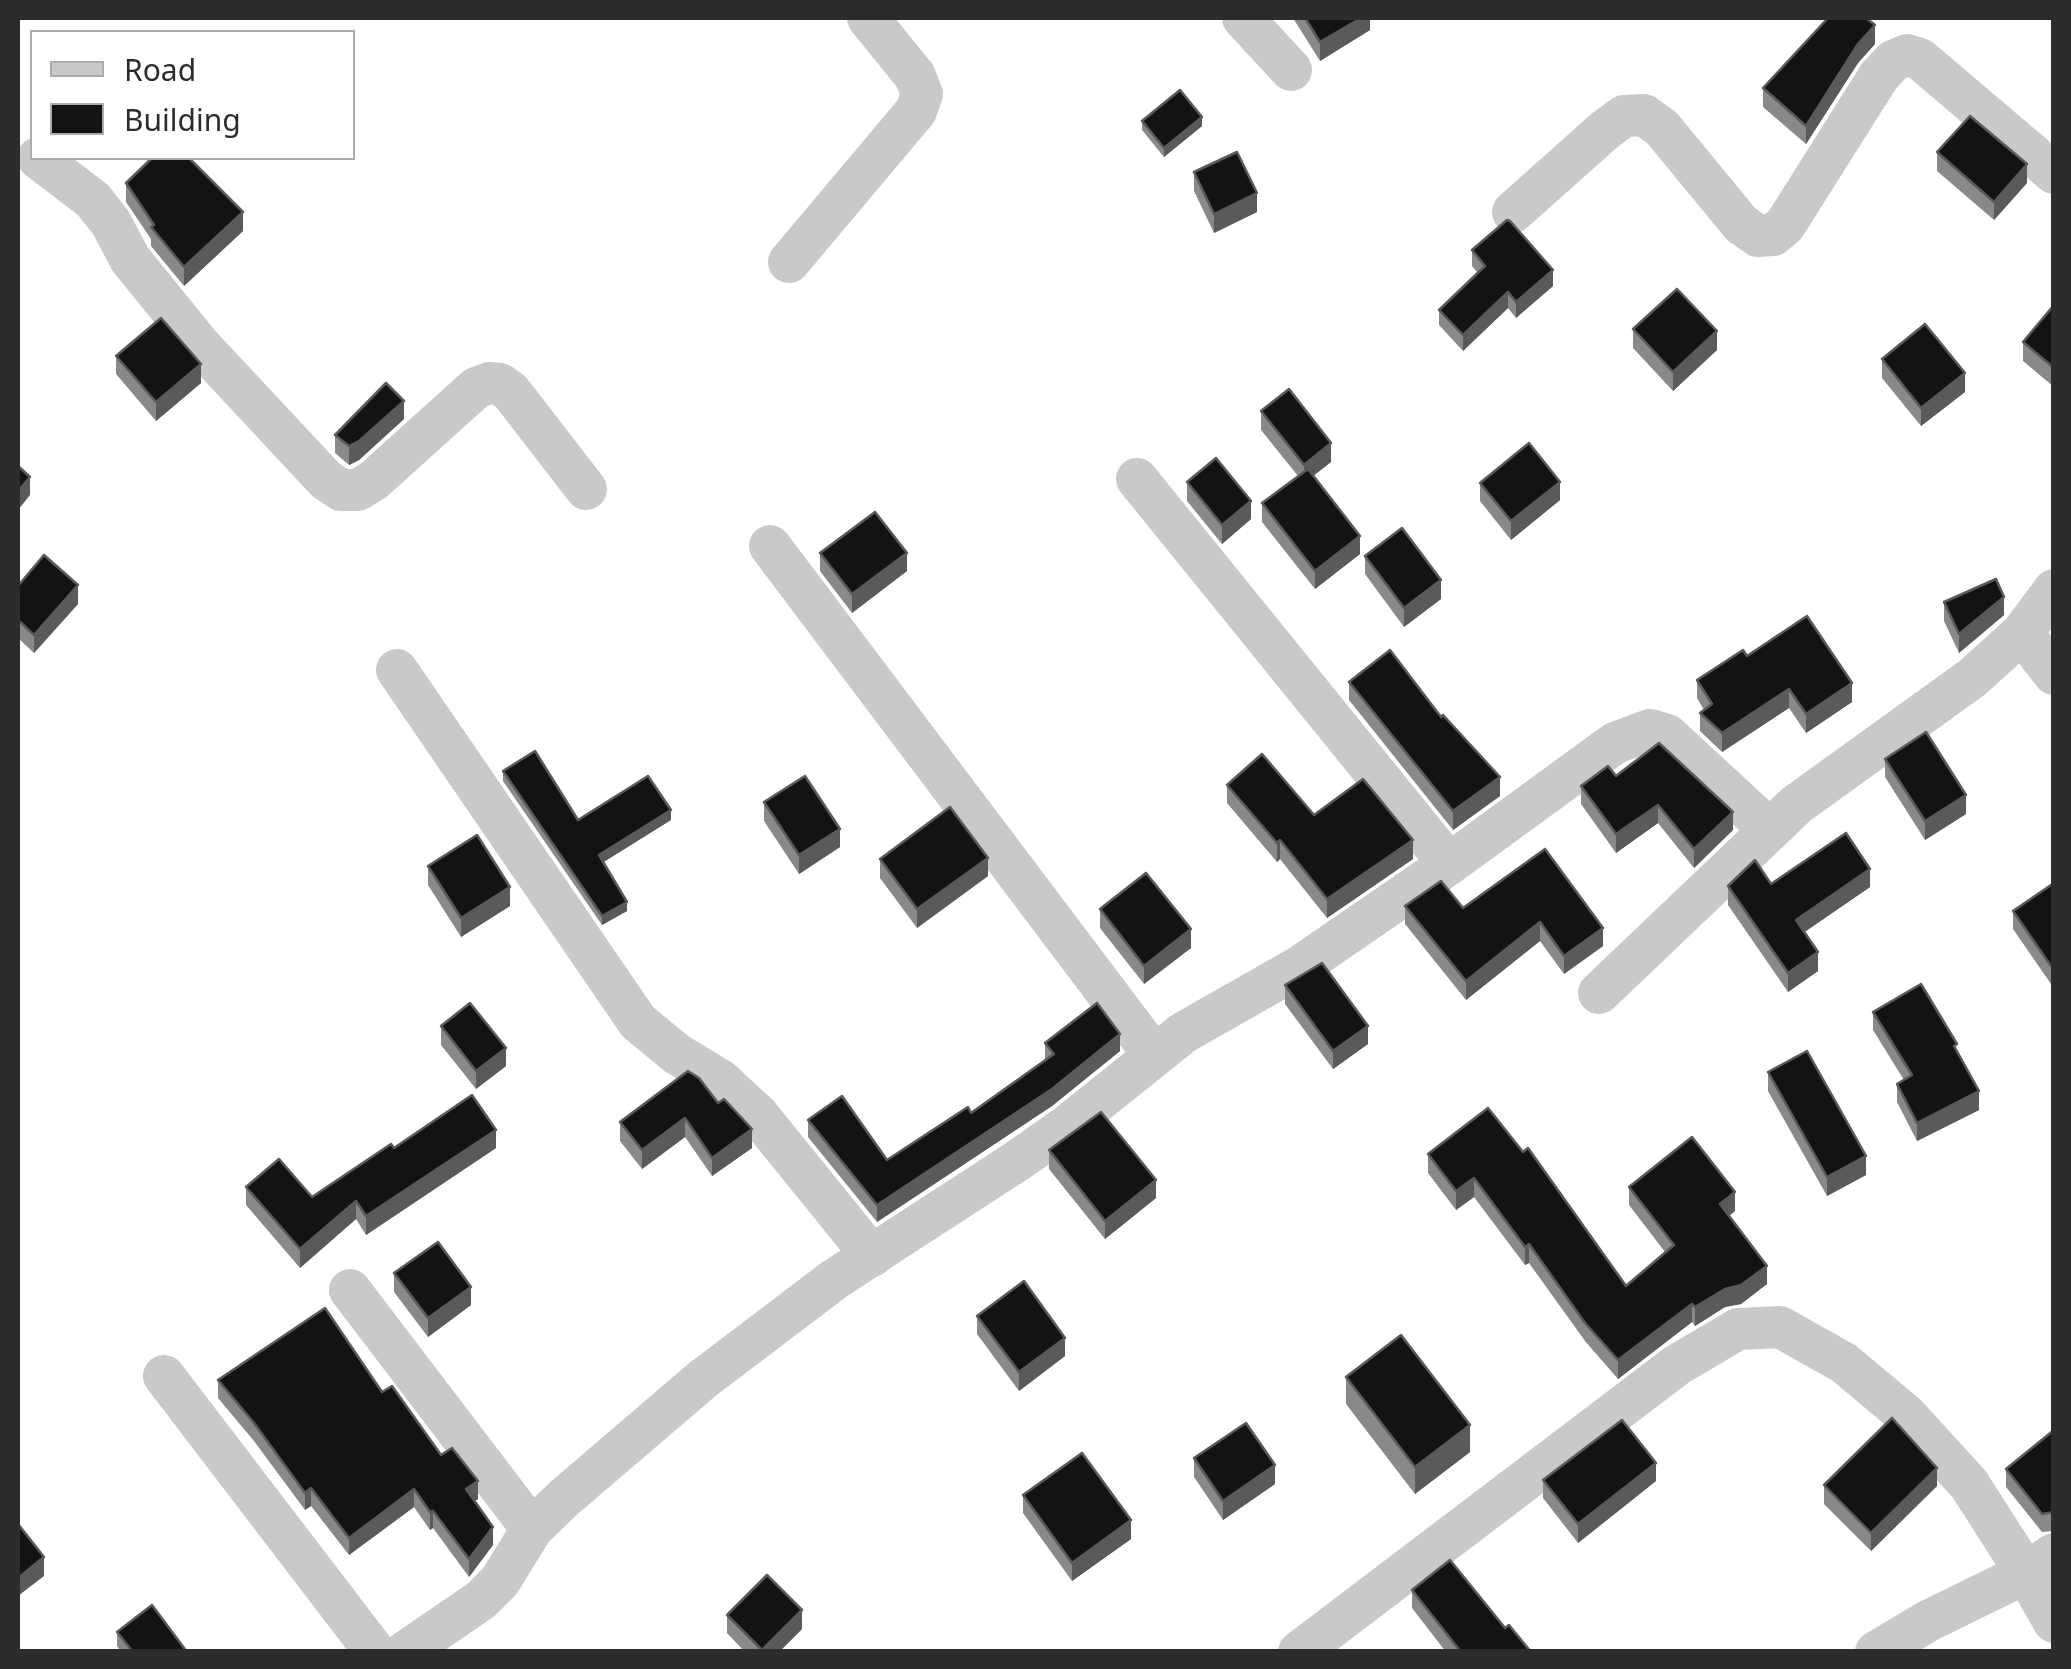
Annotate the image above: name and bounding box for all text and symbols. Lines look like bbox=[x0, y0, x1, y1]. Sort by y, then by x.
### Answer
legend bbox=[30, 30, 355, 160]
text: Road bbox=[124, 49, 196, 90]
text: Building bbox=[124, 99, 241, 140]

